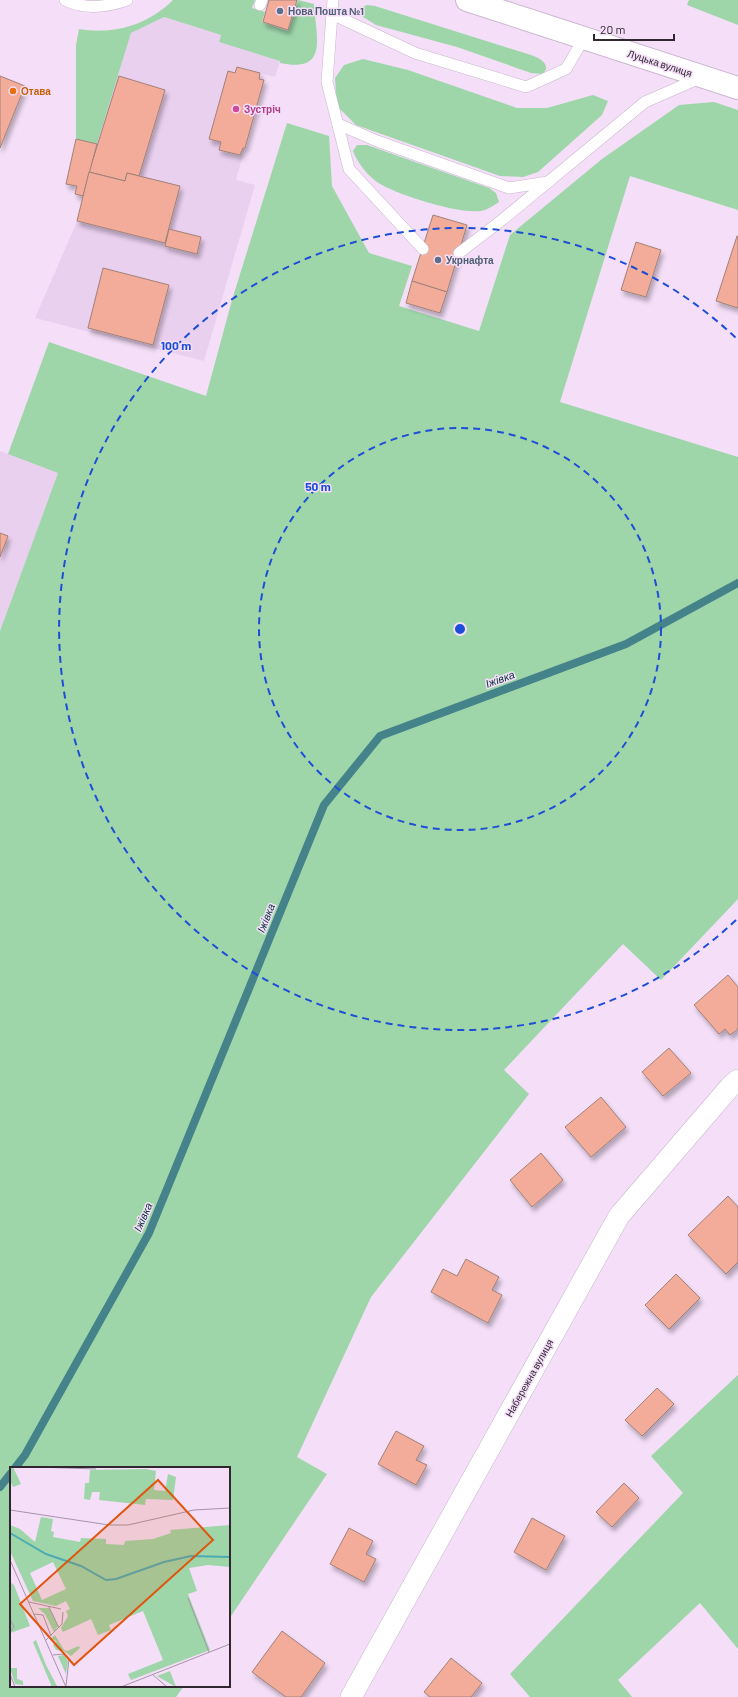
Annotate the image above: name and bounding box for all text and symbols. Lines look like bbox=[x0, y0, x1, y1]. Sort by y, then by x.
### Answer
place label: Нова Пошта №1 bbox=[288, 5, 364, 17]
marker: Нова Пошта №1 bbox=[275, 6, 285, 16]
scale bar bbox=[594, 16, 674, 42]
text: 20 m bbox=[600, 22, 626, 36]
street label: Луцька вулиця bbox=[626, 47, 694, 79]
place label: Отава bbox=[21, 85, 51, 97]
marker: Отава bbox=[8, 86, 18, 96]
place label: Зустріч bbox=[244, 103, 281, 115]
marker: Зустріч bbox=[231, 104, 241, 114]
place label: Укрнафта bbox=[446, 254, 494, 266]
marker: Укрнафта bbox=[433, 255, 443, 265]
text: 100 m bbox=[161, 338, 191, 352]
text: 50 m bbox=[305, 479, 331, 493]
centre of rings bbox=[453, 622, 467, 636]
water label: Іжівка bbox=[483, 667, 516, 690]
water label: Іжівка bbox=[254, 901, 277, 934]
water label: Іжівка bbox=[130, 1200, 155, 1233]
street label: Набережна вулиця bbox=[503, 1337, 555, 1419]
inset map bbox=[10, 1467, 230, 1687]

